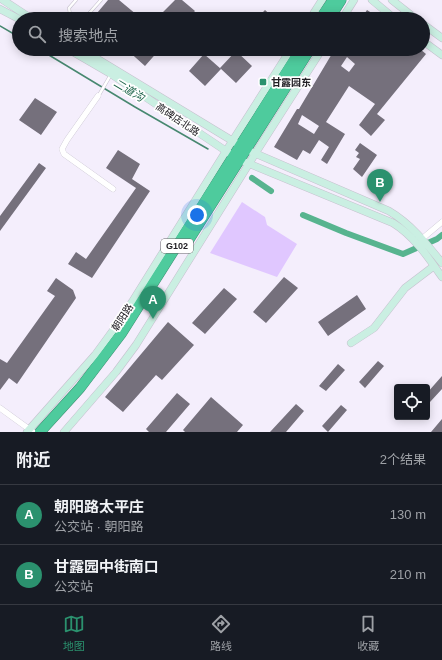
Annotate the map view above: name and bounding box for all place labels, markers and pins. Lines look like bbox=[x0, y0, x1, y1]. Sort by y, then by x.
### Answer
marker: 甘露园东 bbox=[258, 77, 268, 87]
place label: 甘露园东 bbox=[271, 77, 311, 88]
pin: B bbox=[367, 169, 393, 202]
pin: A bbox=[140, 286, 166, 319]

